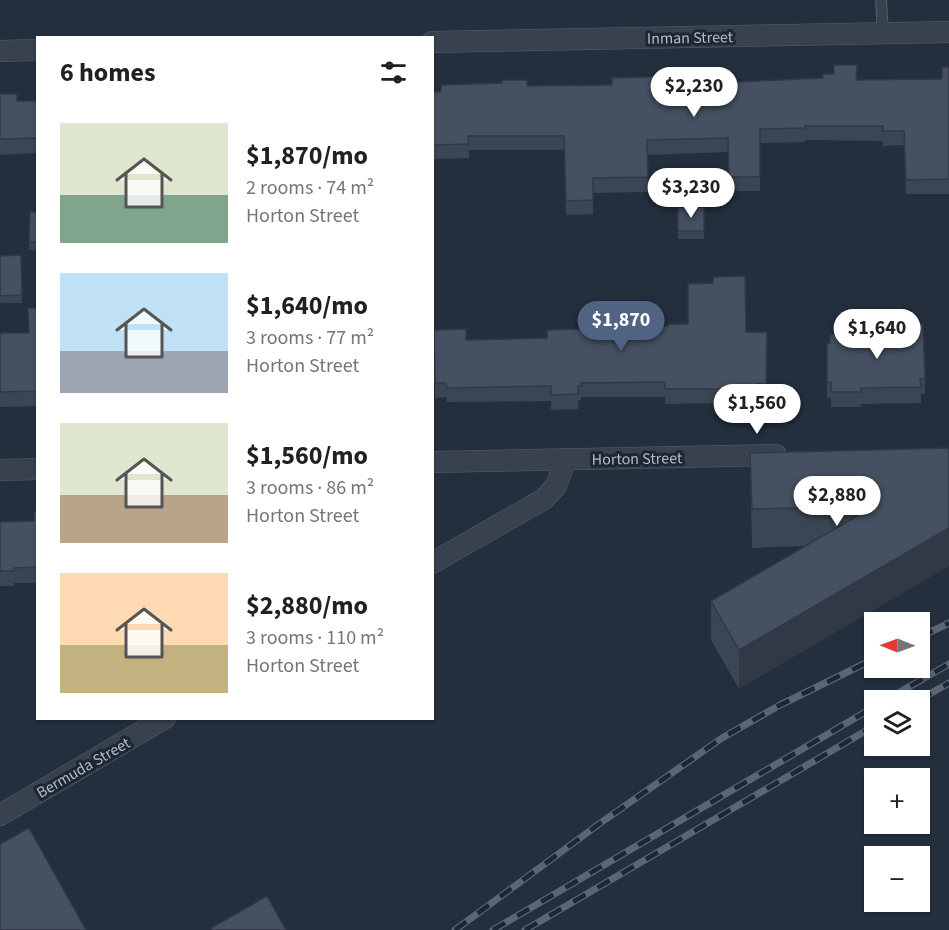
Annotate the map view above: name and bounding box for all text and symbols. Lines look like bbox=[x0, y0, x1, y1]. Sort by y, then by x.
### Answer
street label: Inman Street bbox=[647, 26, 734, 50]
text: 6 homes bbox=[60, 54, 155, 91]
icon: filters bbox=[377, 56, 410, 89]
pin: $2,230 bbox=[645, 67, 743, 118]
text: $2,230 bbox=[665, 72, 723, 100]
text: $1,870/mo bbox=[246, 137, 368, 174]
icon: home bbox=[108, 147, 180, 219]
pin: $3,230 bbox=[642, 168, 740, 219]
text: $3,230 bbox=[662, 173, 720, 201]
text: 2 rooms · 74 m² bbox=[246, 174, 374, 202]
text: Horton Street bbox=[246, 202, 359, 230]
text: $1,640/mo bbox=[246, 287, 368, 324]
icon: home bbox=[108, 297, 180, 369]
pin: $1,870 bbox=[572, 301, 670, 352]
text: $1,870 bbox=[592, 306, 650, 334]
pin: $1,640 bbox=[828, 309, 926, 360]
text: $1,640 bbox=[848, 314, 906, 342]
text: 3 rooms · 77 m² bbox=[246, 324, 374, 352]
text: Horton Street bbox=[246, 352, 359, 380]
pin: $1,560 bbox=[708, 384, 806, 435]
text: $1,560 bbox=[728, 389, 786, 417]
text: $1,560/mo bbox=[246, 437, 368, 474]
icon: home bbox=[108, 447, 180, 519]
street label: Horton Street bbox=[592, 447, 683, 471]
text: 3 rooms · 86 m² bbox=[246, 474, 374, 502]
pin: $2,880 bbox=[788, 476, 886, 527]
text: $2,880 bbox=[808, 481, 866, 509]
text: Horton Street bbox=[246, 502, 359, 530]
text: $2,880/mo bbox=[246, 587, 368, 624]
icon: home bbox=[108, 597, 180, 669]
north arrow bbox=[864, 612, 930, 678]
map controls bbox=[864, 612, 930, 912]
text: 3 rooms · 110 m² bbox=[246, 624, 384, 652]
text: Horton Street bbox=[246, 652, 359, 680]
button: layers bbox=[864, 690, 930, 756]
street label: Bermuda Street bbox=[32, 732, 135, 804]
button: + bbox=[864, 768, 930, 834]
button: − bbox=[864, 846, 930, 912]

